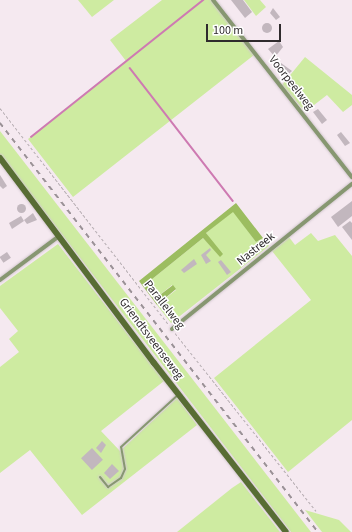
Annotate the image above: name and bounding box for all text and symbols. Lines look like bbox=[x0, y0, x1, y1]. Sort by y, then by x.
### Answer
scale bar bbox=[208, 16, 283, 42]
text: 100 m bbox=[213, 22, 243, 39]
street label: Voorpeelweg bbox=[265, 53, 317, 113]
street label: Nastreek bbox=[234, 229, 278, 269]
street label: Parallelweg bbox=[141, 278, 187, 332]
street label: Griendtsveenseweg bbox=[116, 295, 186, 383]

